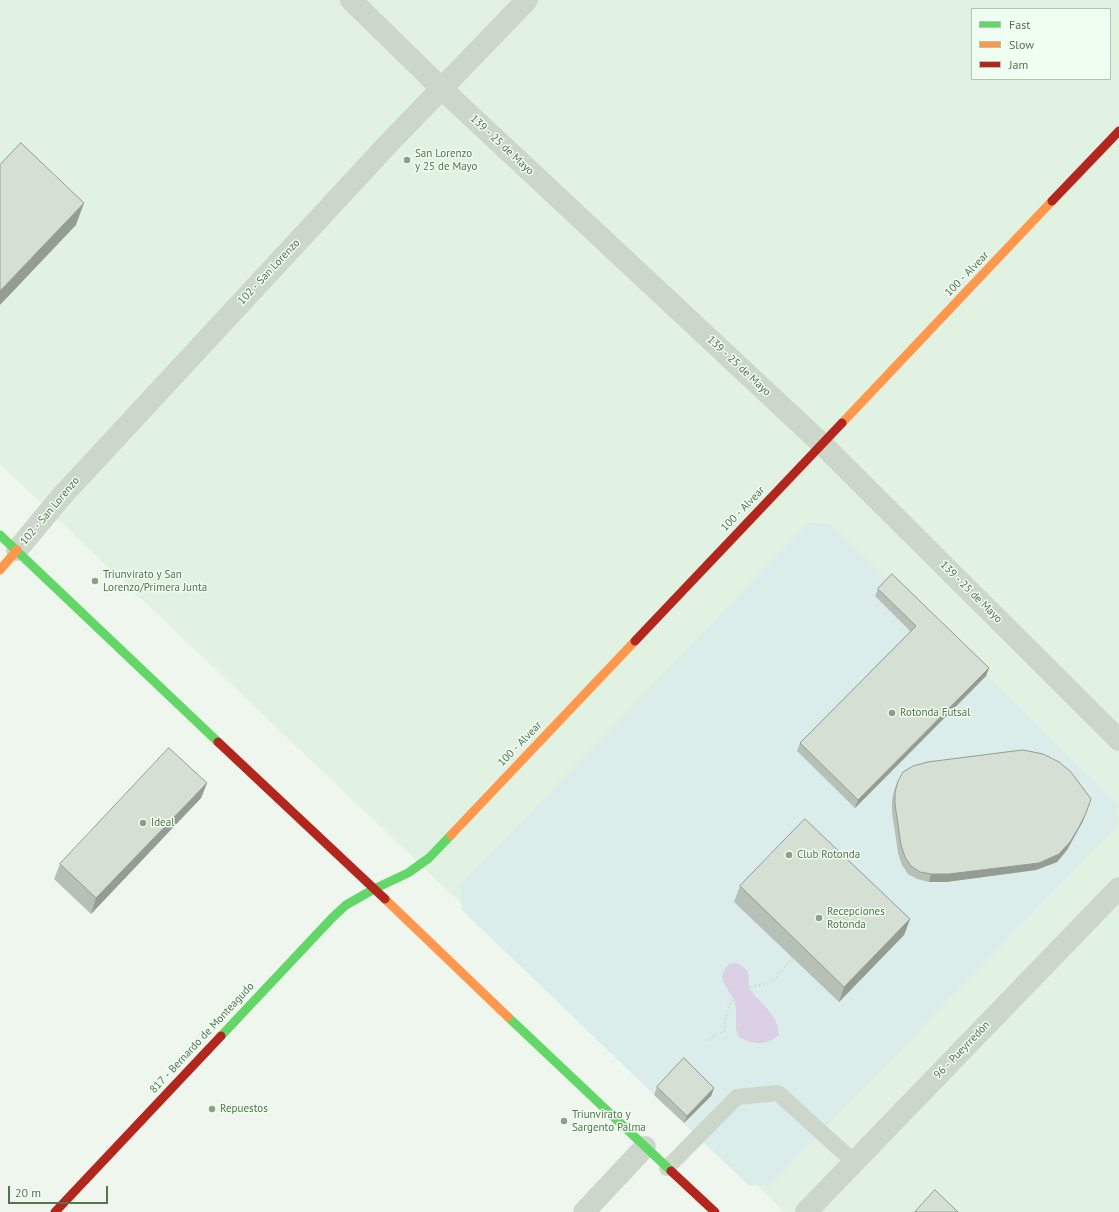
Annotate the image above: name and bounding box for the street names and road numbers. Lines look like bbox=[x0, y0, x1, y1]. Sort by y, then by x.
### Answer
street label: 139 - 25 de Mayo bbox=[467, 112, 537, 178]
street label: 102 - San Lorenzo bbox=[235, 236, 303, 308]
street label: 100 - Alvear bbox=[942, 249, 992, 299]
street label: 139 - 25 de Mayo bbox=[704, 333, 774, 399]
street label: 102 - San Lorenzo bbox=[18, 474, 82, 548]
street label: 100 - Alvear bbox=[718, 484, 768, 534]
street label: 139 - 25 de Mayo bbox=[937, 558, 1005, 626]
street label: 100 - Alvear bbox=[495, 719, 545, 769]
street label: 817 - Bernardo de Monteagudo bbox=[147, 980, 257, 1096]
street label: 96 - Pueyrredón bbox=[931, 1018, 993, 1082]

